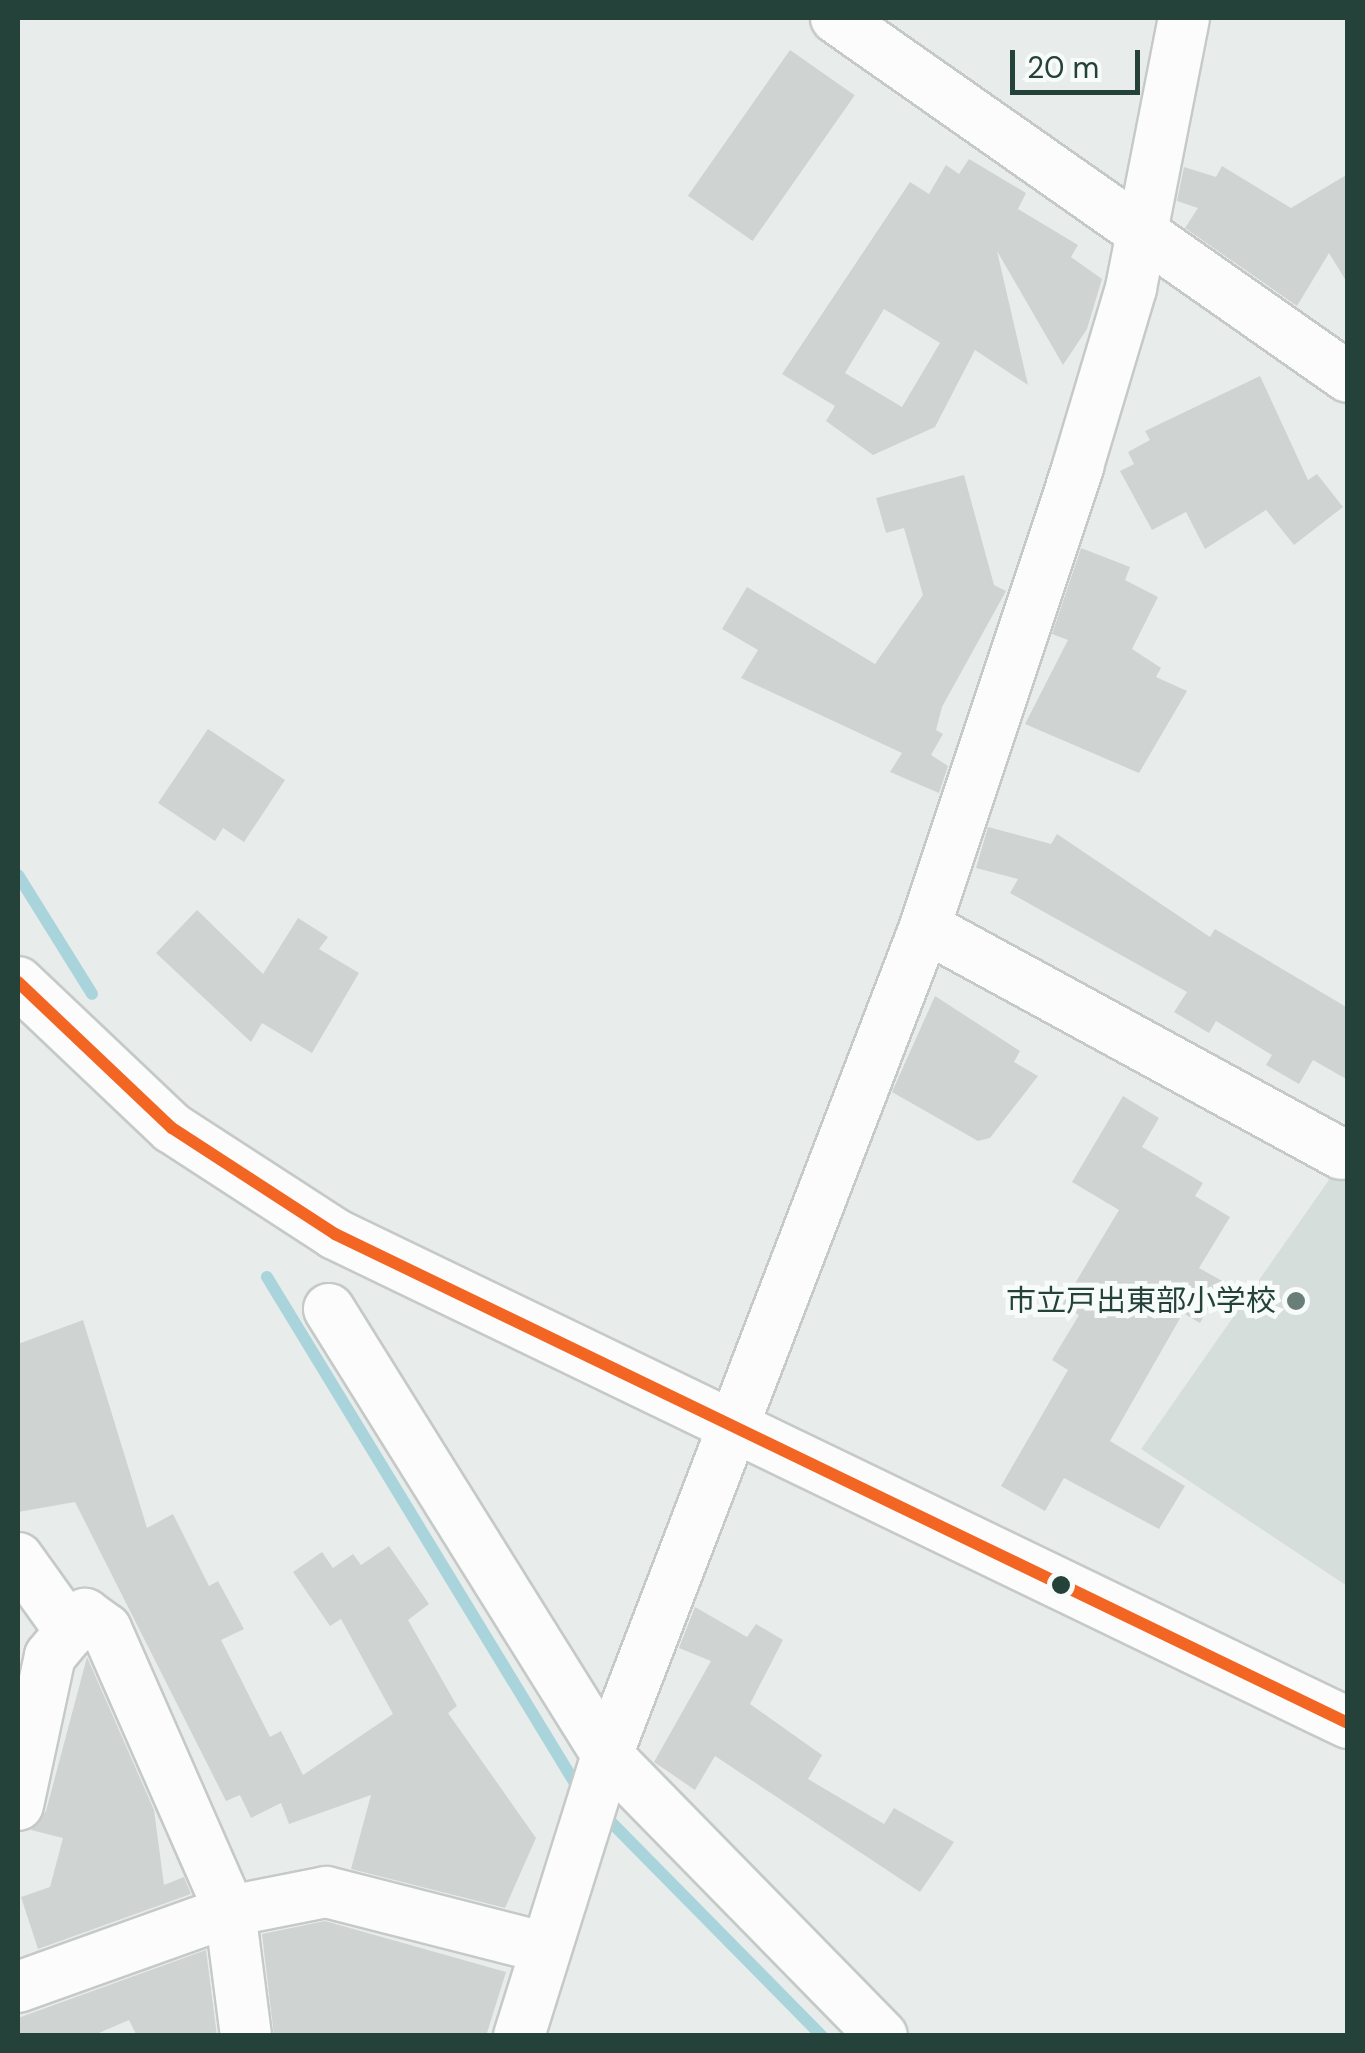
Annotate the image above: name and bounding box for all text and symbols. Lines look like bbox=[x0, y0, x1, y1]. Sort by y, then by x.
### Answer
scale bar bbox=[1015, 30, 1145, 92]
text: 20 m bbox=[1027, 48, 1099, 87]
place label: 市立戸出東部小学校 bbox=[1006, 1283, 1276, 1319]
marker: 市立戸出東部小学校 bbox=[1285, 1290, 1307, 1312]
unlabelled marker bbox=[1051, 1575, 1071, 1595]

